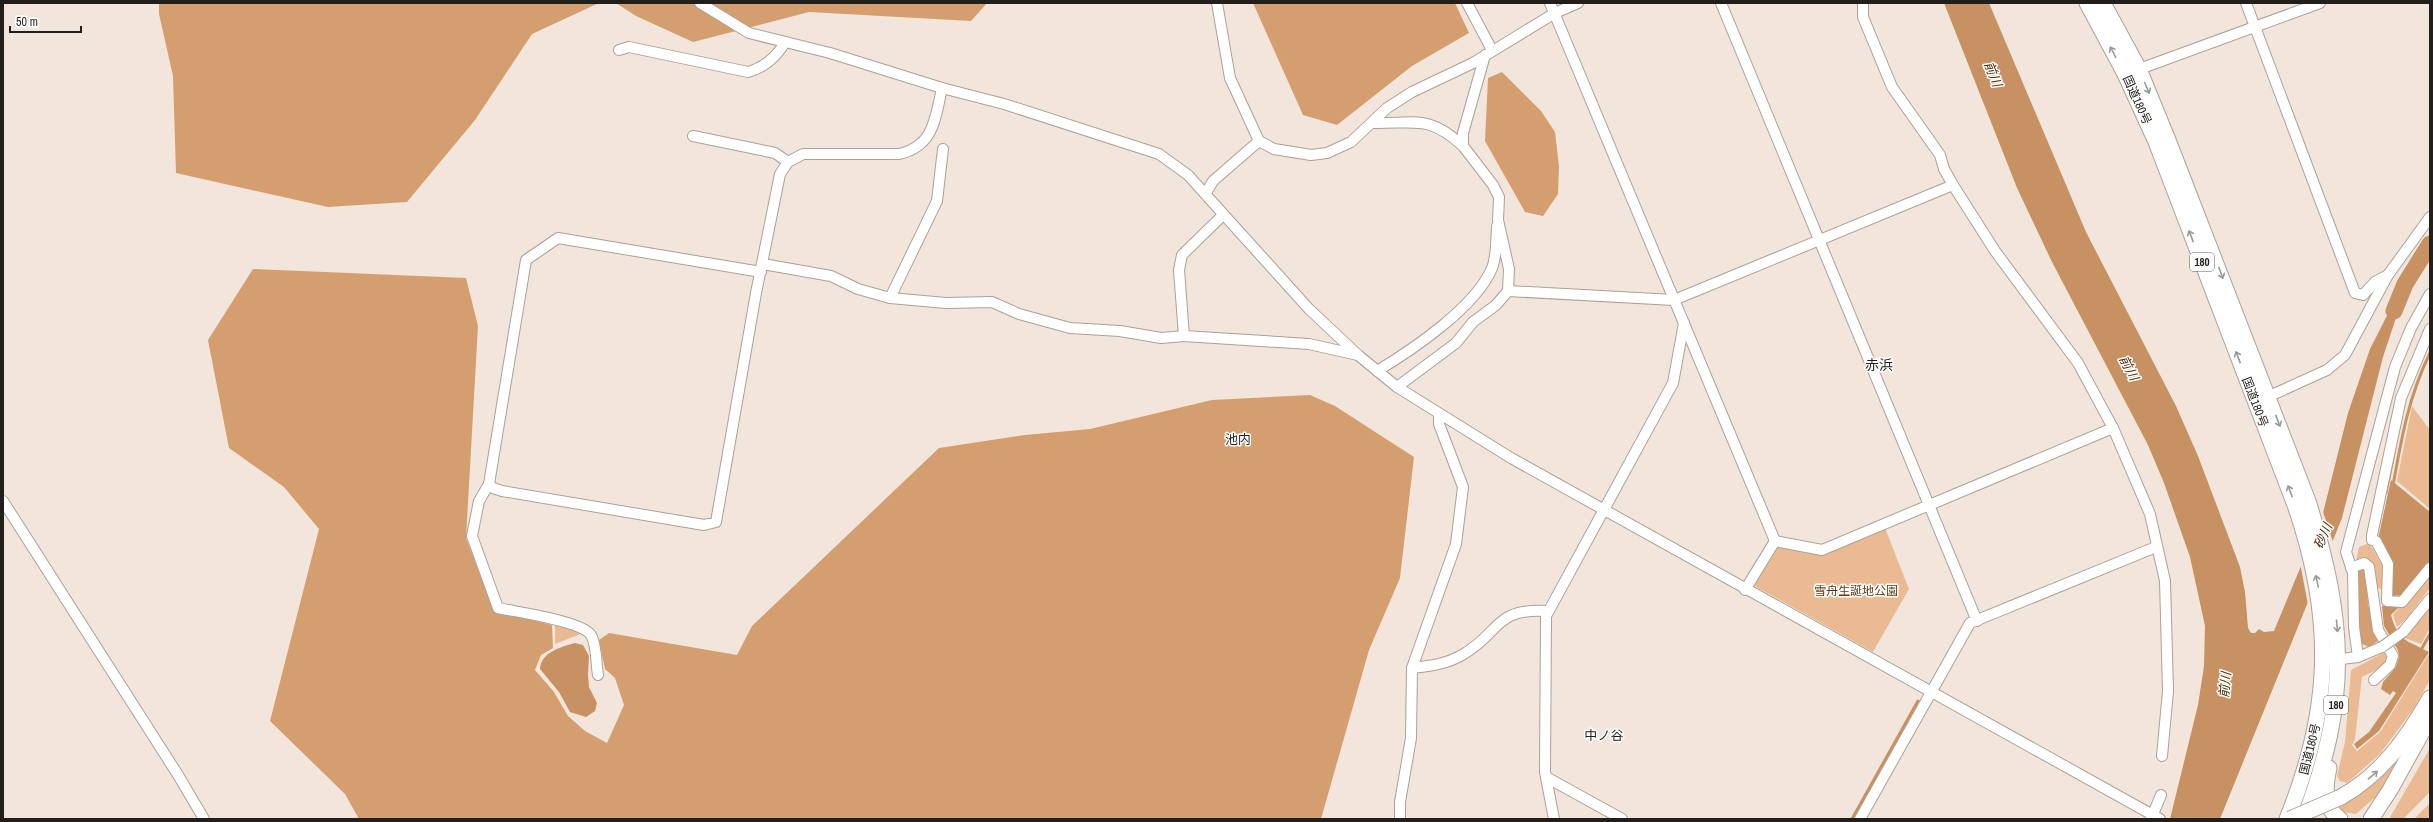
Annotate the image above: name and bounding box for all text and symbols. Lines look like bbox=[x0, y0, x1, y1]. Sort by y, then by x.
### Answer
scale bar bbox=[10, 8, 81, 34]
text: 50 m bbox=[16, 14, 38, 30]
one-way arrow bbox=[2109, 46, 2117, 58]
water label: 前川 bbox=[1980, 59, 2006, 91]
street label: 国道180号 bbox=[2119, 73, 2155, 127]
one-way arrow bbox=[2143, 81, 2151, 93]
one-way arrow bbox=[2187, 230, 2195, 242]
road number: 180 bbox=[2190, 253, 2214, 271]
one-way arrow bbox=[2217, 267, 2225, 279]
one-way arrow bbox=[2233, 351, 2241, 363]
water label: 前川 bbox=[2116, 353, 2143, 385]
district label: 赤浜 bbox=[1865, 356, 1893, 374]
street label: 国道180号 bbox=[2238, 375, 2272, 429]
one-way arrow bbox=[2274, 414, 2282, 426]
district label: 池内 bbox=[1225, 431, 1251, 448]
one-way arrow bbox=[2285, 486, 2293, 498]
water label: 砂川 bbox=[2310, 519, 2337, 551]
one-way arrow bbox=[2312, 575, 2320, 588]
park label: 雪舟生誕地公園 bbox=[1814, 583, 1898, 599]
one-way arrow bbox=[2333, 619, 2340, 632]
water label: 前川 bbox=[2215, 669, 2235, 699]
road number: 180 bbox=[2324, 696, 2348, 714]
street label: 国道180号 bbox=[2296, 722, 2324, 776]
district label: 中ノ谷 bbox=[1584, 727, 1624, 744]
one-way arrow bbox=[2368, 770, 2378, 779]

